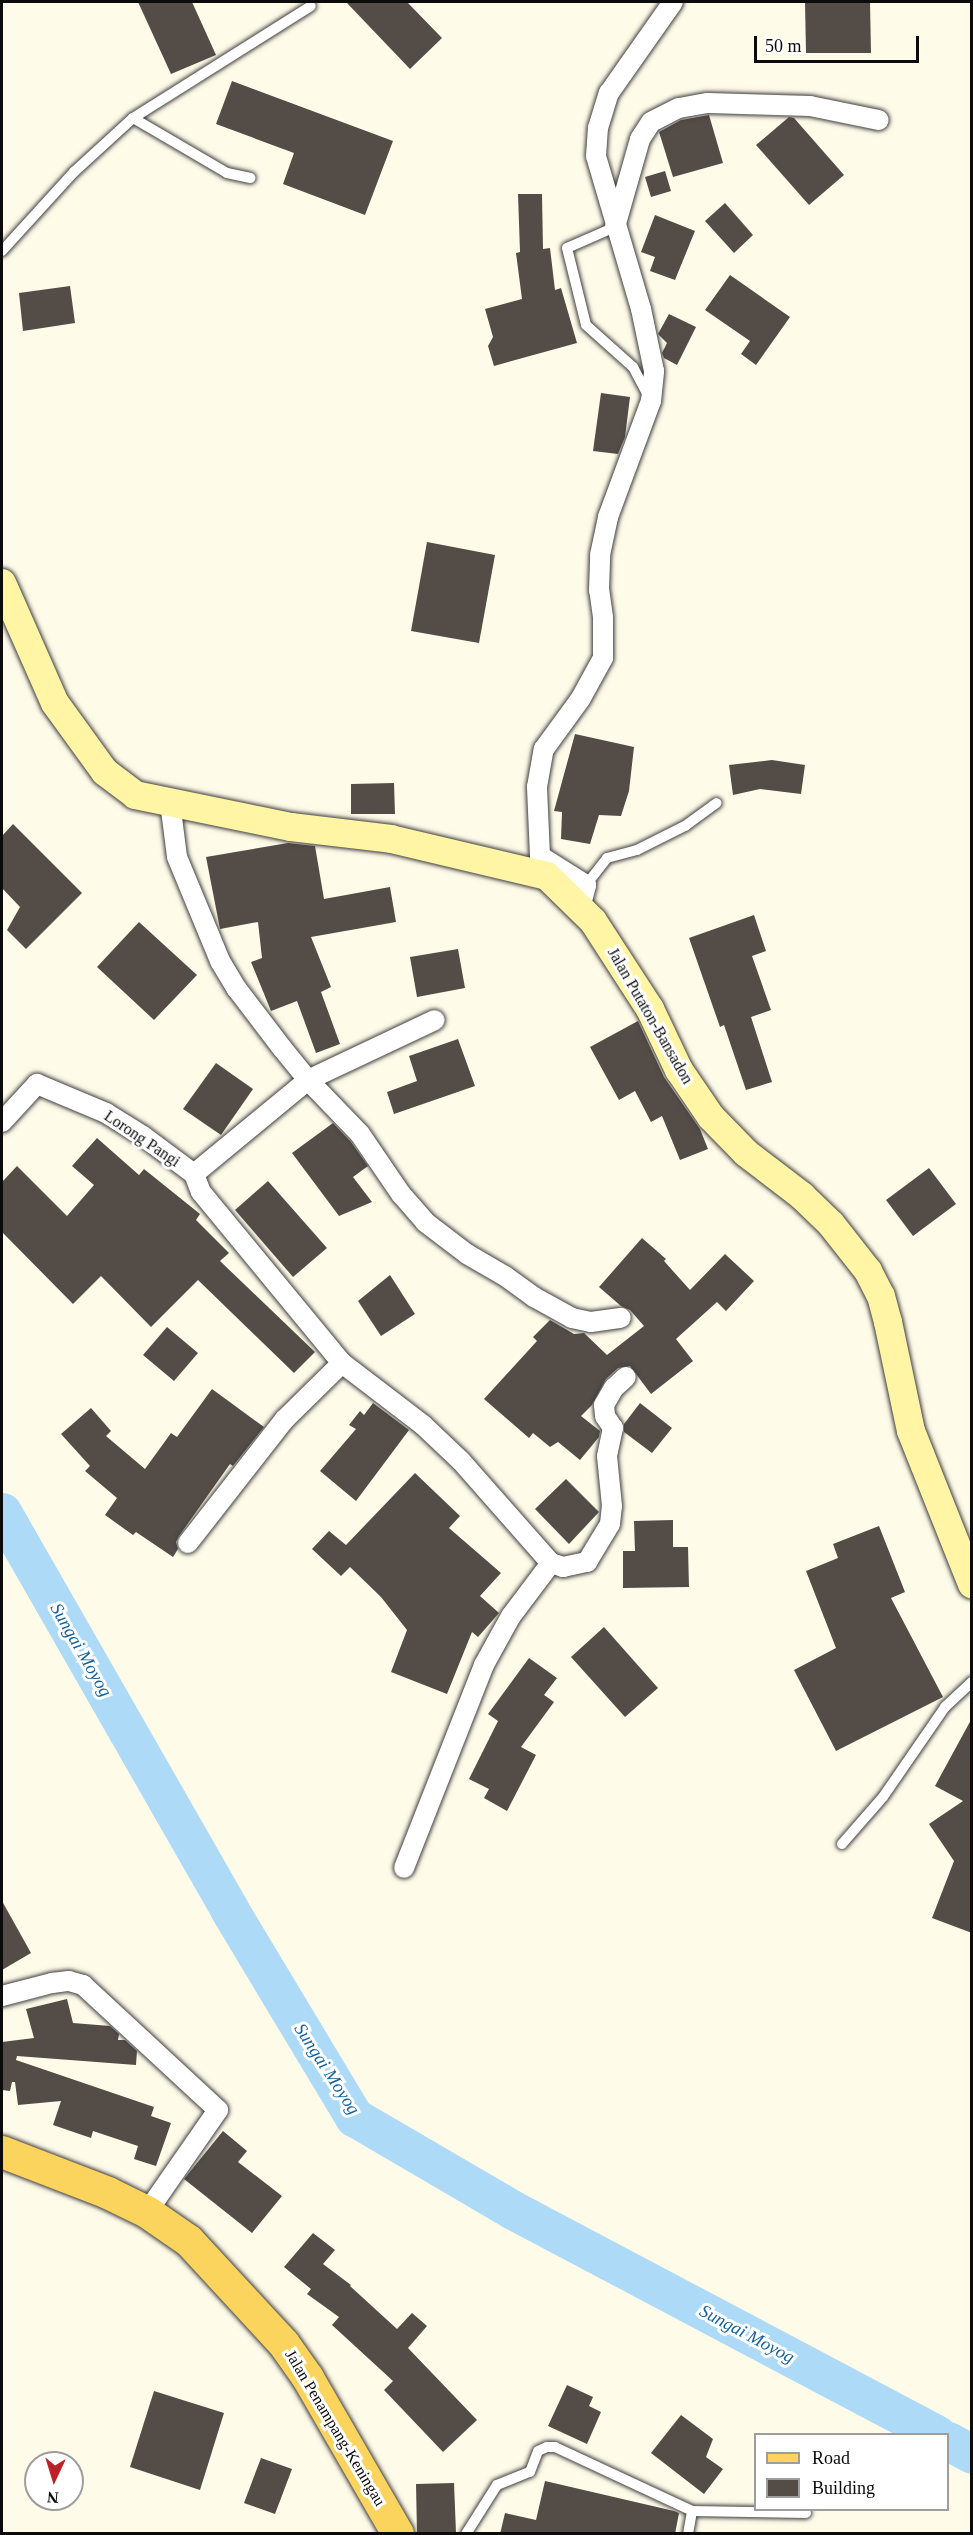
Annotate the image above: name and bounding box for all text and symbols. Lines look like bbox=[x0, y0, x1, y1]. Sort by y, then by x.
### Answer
scale bar bbox=[757, 24, 922, 62]
text: 50 m bbox=[765, 36, 802, 56]
street label: Jalan Putaton-Bansadon bbox=[603, 944, 697, 1088]
street label: Lorong Pangi bbox=[100, 1107, 184, 1171]
water label: Sungai Moyog bbox=[46, 1599, 116, 1701]
water label: Sungai Moyog bbox=[289, 2019, 365, 2119]
water label: Sungai Moyog bbox=[696, 2300, 798, 2368]
street label: Jalan Penampang-Keningau bbox=[281, 2346, 389, 2510]
legend bbox=[754, 2433, 949, 2511]
text: Road bbox=[812, 2448, 850, 2468]
north arrow bbox=[24, 2451, 84, 2511]
text: Building bbox=[812, 2478, 875, 2498]
text: N bbox=[46, 2489, 59, 2506]

